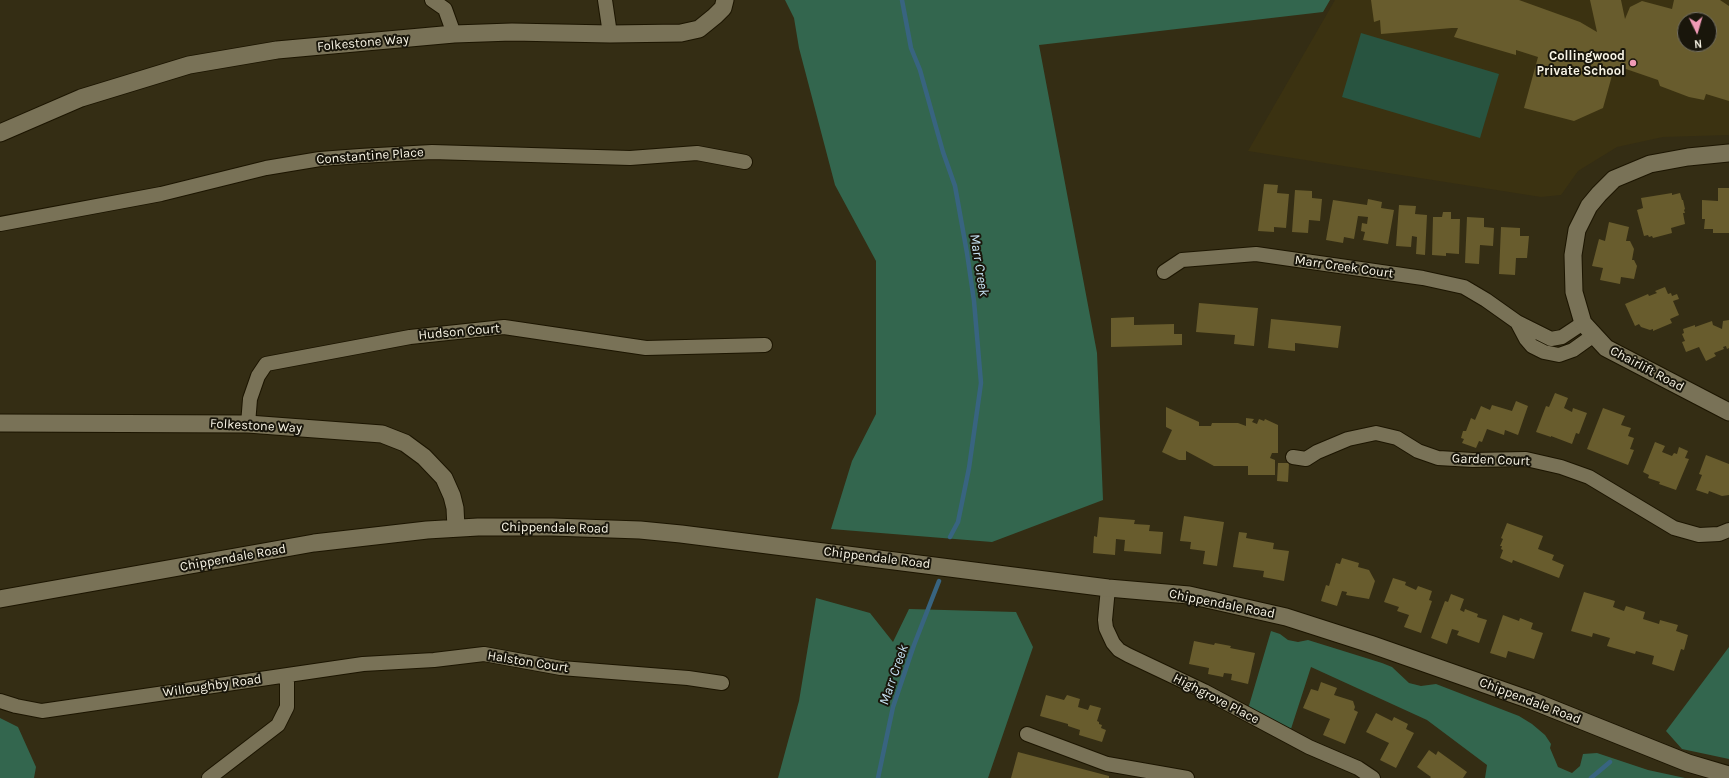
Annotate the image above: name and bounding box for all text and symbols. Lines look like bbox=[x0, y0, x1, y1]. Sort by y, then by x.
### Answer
north arrow bbox=[1677, 12, 1717, 52]
street label: Folkestone Way bbox=[316, 31, 410, 55]
text: N bbox=[1694, 37, 1703, 50]
place label: Collingwood Private School bbox=[1536, 48, 1625, 79]
marker: Collingwood Private School bbox=[1628, 58, 1638, 68]
street label: Constantine Place bbox=[316, 144, 424, 168]
water label: Marr Creek bbox=[966, 233, 992, 297]
street label: Marr Creek Court bbox=[1294, 252, 1394, 282]
street label: Hudson Court bbox=[418, 321, 500, 343]
street label: Chairlift Road bbox=[1607, 343, 1687, 395]
street label: Folkestone Way bbox=[210, 416, 302, 436]
street label: Garden Court bbox=[1452, 451, 1530, 469]
street label: Chippendale Road bbox=[501, 519, 609, 537]
street label: Chippendale Road bbox=[179, 541, 287, 575]
street label: Chippendale Road bbox=[823, 544, 931, 572]
street label: Chippendale Road bbox=[1168, 586, 1276, 622]
water label: Marr Creek bbox=[876, 643, 912, 707]
street label: Halston Court bbox=[486, 648, 570, 676]
street label: Willoughby Road bbox=[162, 671, 262, 701]
street label: Highgrove Place bbox=[1170, 671, 1262, 727]
street label: Chippendale Road bbox=[1477, 674, 1583, 728]

